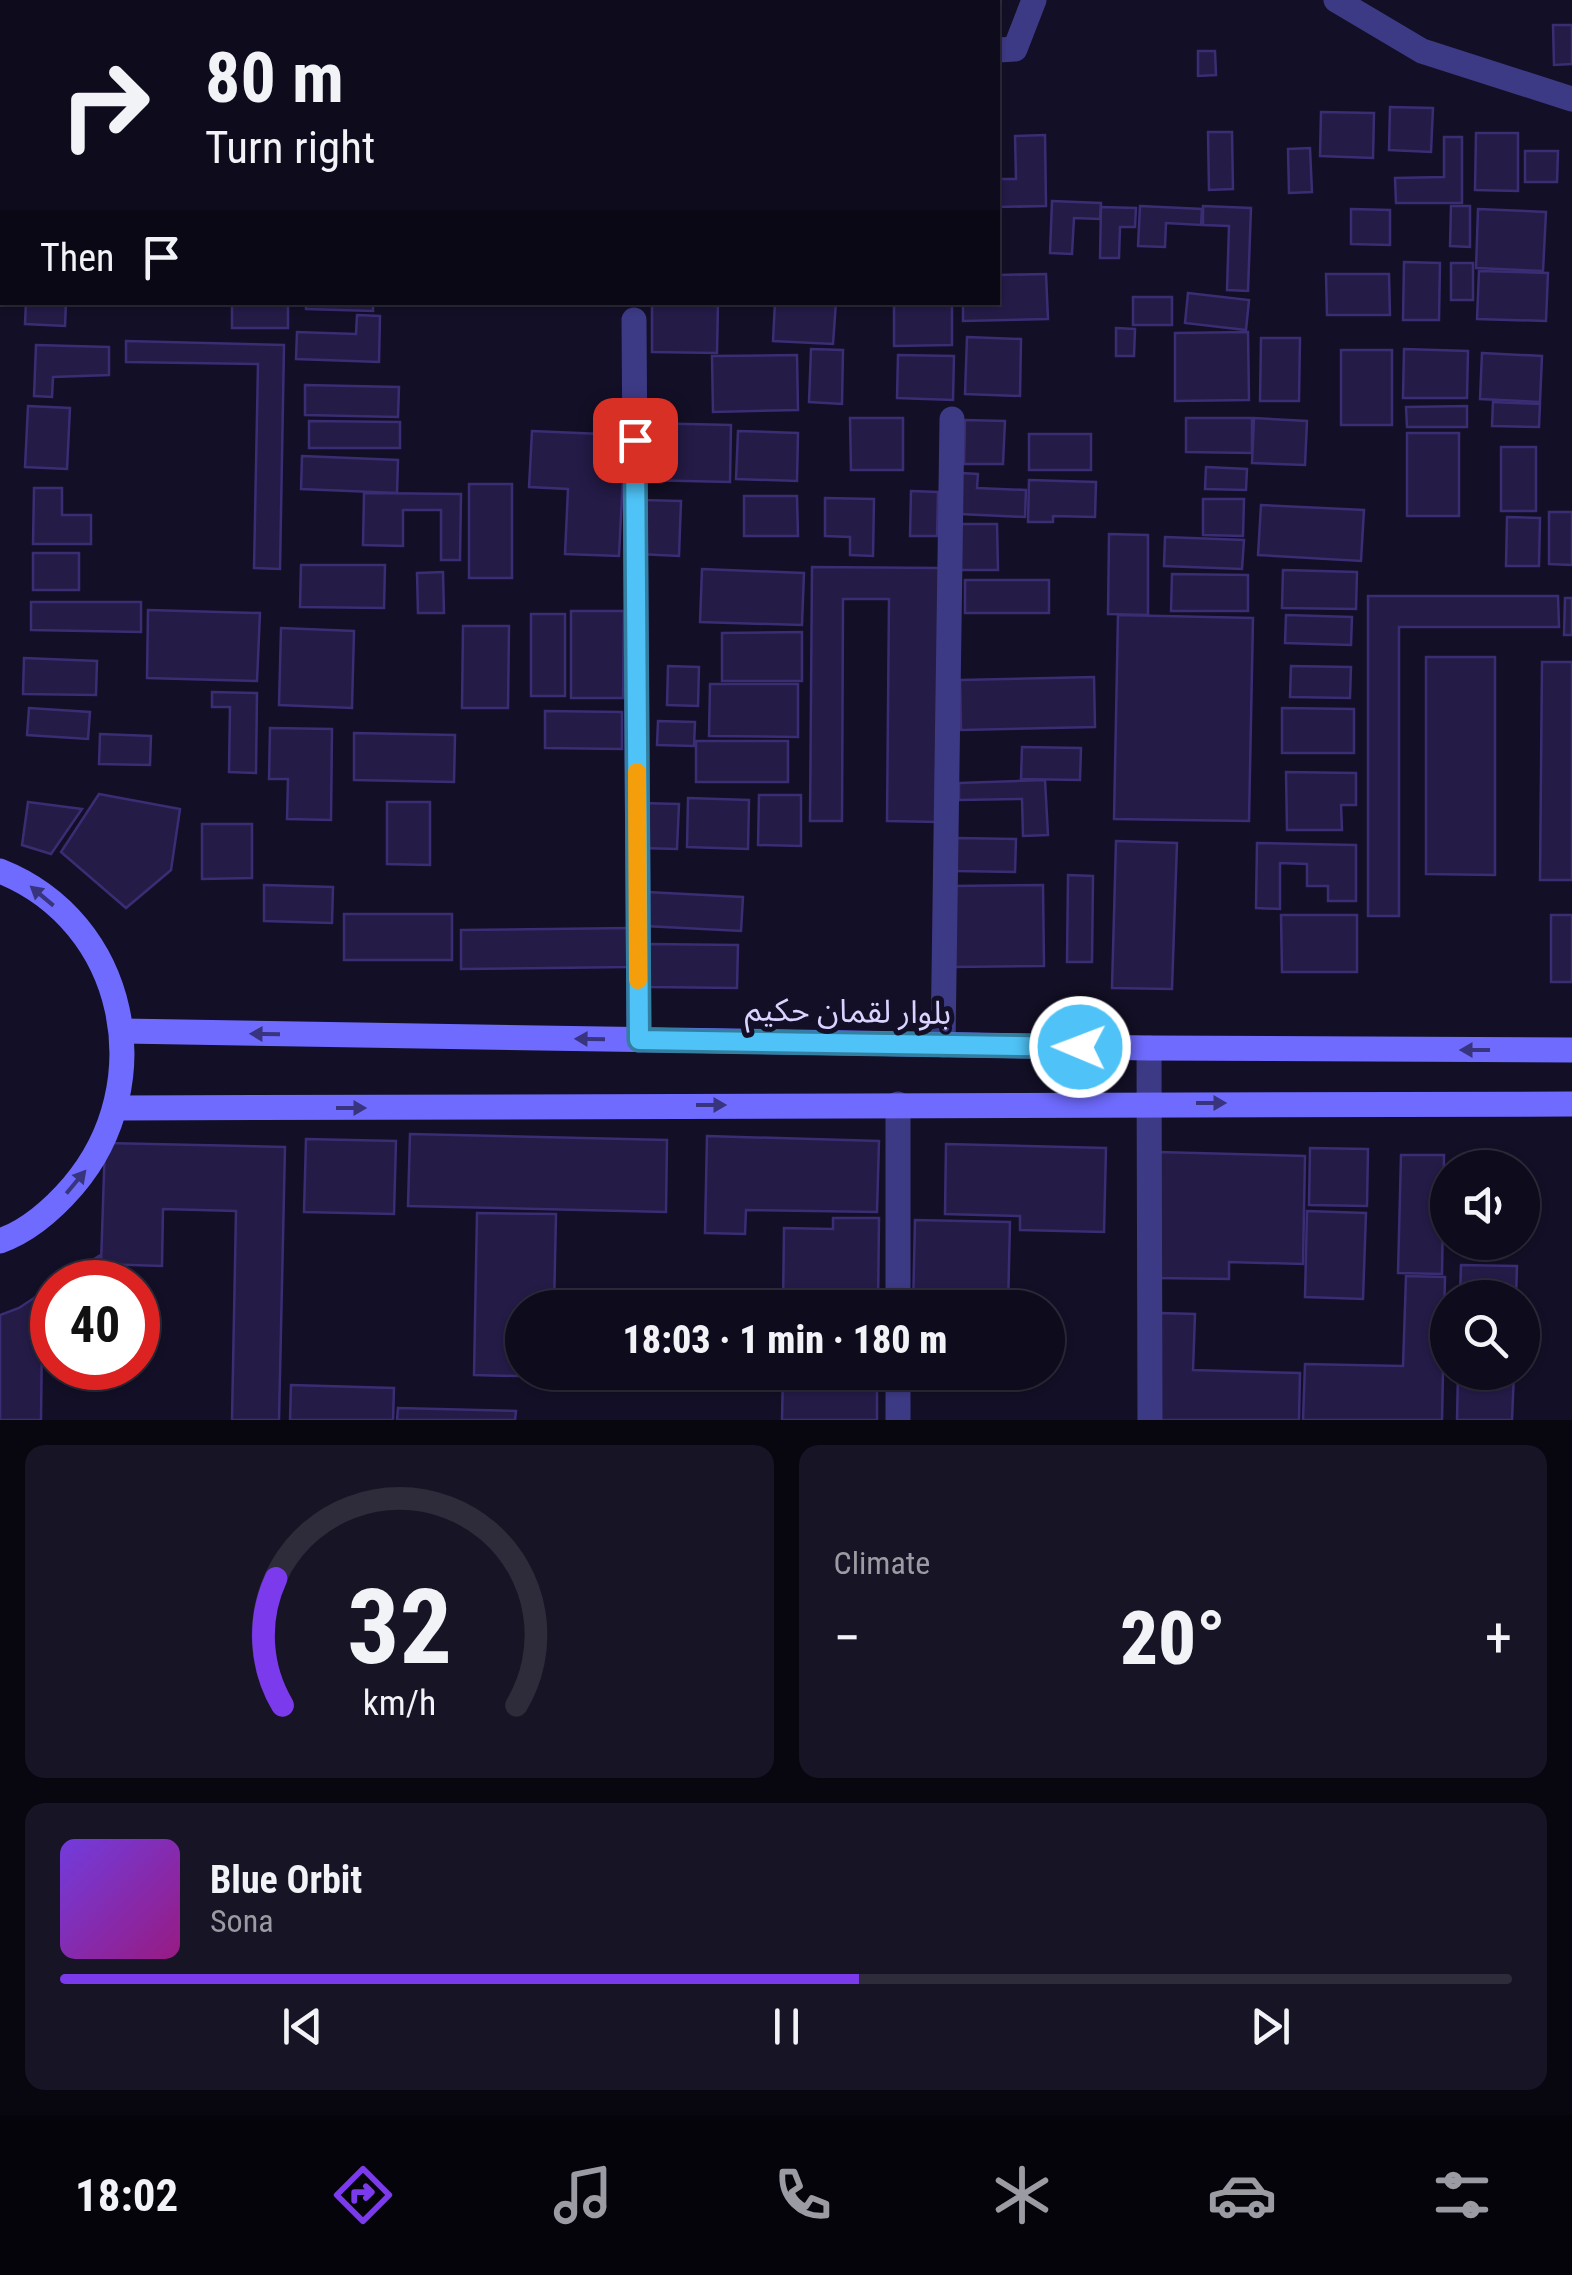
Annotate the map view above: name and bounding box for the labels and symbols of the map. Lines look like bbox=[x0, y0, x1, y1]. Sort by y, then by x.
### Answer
pin bbox=[593, 398, 678, 483]
one-way arrow bbox=[30, 885, 55, 907]
street label: بلوار لقمان حکیم bbox=[744, 990, 951, 1037]
position arrow bbox=[1028, 995, 1132, 1099]
one-way arrow bbox=[248, 1026, 280, 1042]
one-way arrow bbox=[573, 1031, 605, 1047]
one-way arrow bbox=[1458, 1042, 1490, 1058]
one-way arrow bbox=[1195, 1095, 1227, 1111]
one-way arrow bbox=[695, 1097, 727, 1113]
one-way arrow bbox=[335, 1099, 367, 1115]
one-way arrow bbox=[65, 1170, 87, 1195]
speed limit sign: 40 bbox=[30, 1260, 160, 1390]

